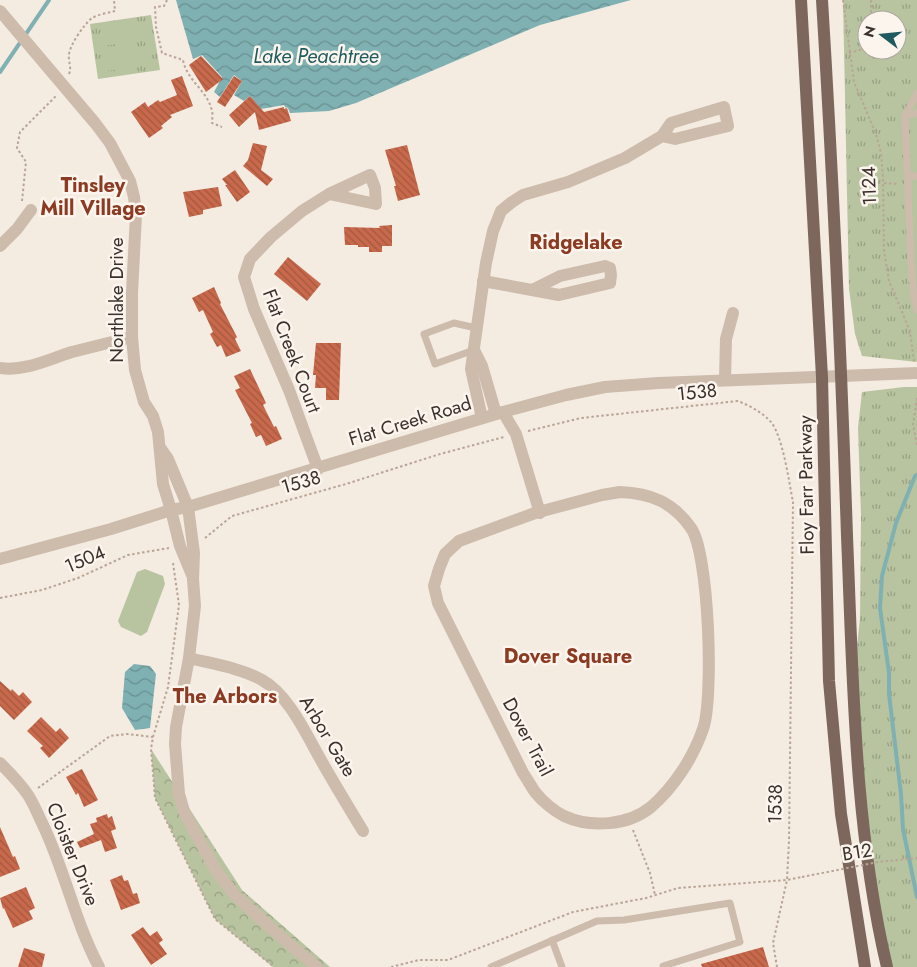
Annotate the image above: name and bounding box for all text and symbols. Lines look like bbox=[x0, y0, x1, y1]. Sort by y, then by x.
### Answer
north arrow bbox=[857, 10, 907, 60]
text: N bbox=[858, 23, 881, 40]
water label: Lake Peachtree bbox=[253, 42, 379, 71]
street label: 1124 bbox=[855, 166, 883, 206]
district label: Tinsley Mill Village bbox=[40, 171, 146, 223]
district label: Ridgelake bbox=[529, 228, 623, 257]
street label: Northlake Drive bbox=[103, 237, 130, 363]
street label: Flat Creek Court bbox=[256, 285, 328, 417]
street label: 1538 bbox=[676, 376, 718, 408]
street label: Flat Creek Road bbox=[345, 390, 475, 452]
street label: Floy Farr Parkway bbox=[791, 414, 821, 555]
street label: 1538 bbox=[278, 464, 324, 500]
street label: 1504 bbox=[61, 538, 109, 580]
district label: Dover Square bbox=[504, 642, 632, 671]
district label: The Arbors bbox=[173, 682, 277, 711]
street label: Arbor Gate bbox=[293, 690, 363, 782]
street label: Dover Trail bbox=[496, 693, 560, 781]
street label: 1538 bbox=[761, 784, 789, 824]
street label: Cloister Drive bbox=[40, 798, 106, 910]
street label: B12 bbox=[840, 836, 874, 868]

